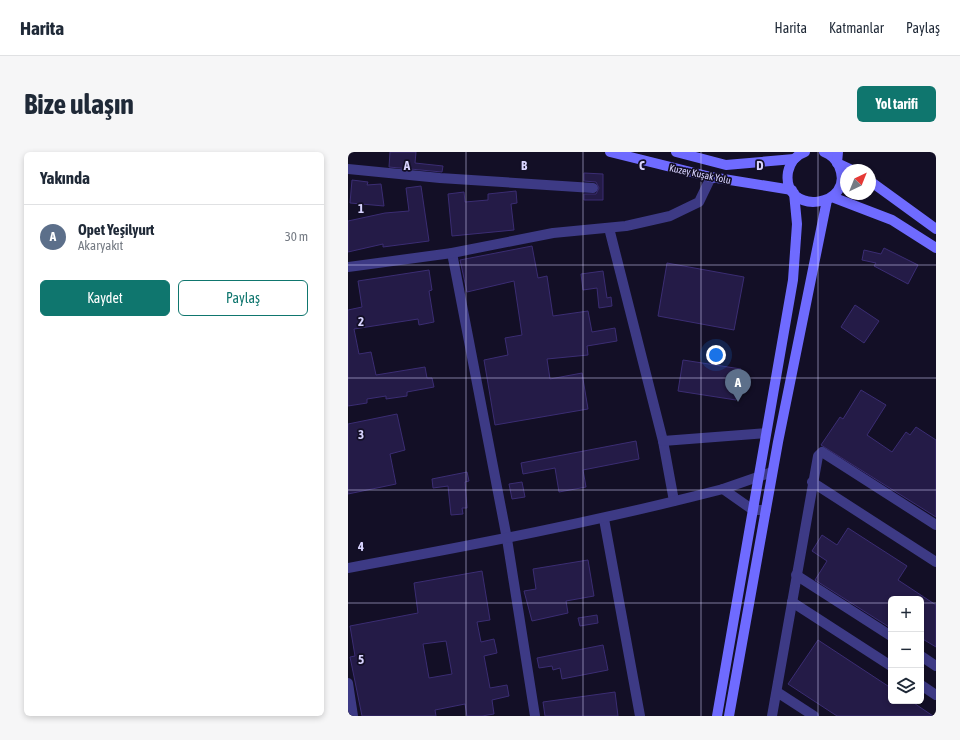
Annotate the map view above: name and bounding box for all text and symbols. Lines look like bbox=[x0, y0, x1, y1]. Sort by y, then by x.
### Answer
text: Harita bbox=[20, 17, 64, 39]
text: Harita bbox=[775, 20, 807, 36]
text: Katmanlar bbox=[829, 20, 884, 36]
text: Paylaş bbox=[906, 20, 940, 36]
button: Yol tarifi bbox=[857, 86, 936, 122]
text: Bize ulaşın bbox=[24, 88, 134, 120]
text: A bbox=[403, 158, 411, 173]
text: B bbox=[521, 158, 528, 173]
text: C bbox=[639, 158, 645, 173]
text: D bbox=[756, 158, 764, 173]
street label: Kuzey Kuşak Yolu bbox=[668, 162, 732, 186]
north arrow bbox=[840, 164, 876, 200]
text: Yakında bbox=[40, 168, 90, 188]
text: 1 bbox=[358, 201, 364, 216]
text: Opet Yeşilyurt bbox=[78, 221, 154, 238]
text: A bbox=[50, 229, 56, 244]
text: 30 m bbox=[285, 229, 308, 244]
text: Akaryakıt bbox=[78, 238, 123, 253]
button: Kaydet bbox=[40, 280, 170, 316]
button: Paylaş bbox=[178, 280, 308, 316]
text: 2 bbox=[358, 314, 364, 329]
your location bbox=[706, 345, 726, 365]
pin: A bbox=[725, 369, 751, 402]
text: 3 bbox=[358, 427, 364, 442]
text: 4 bbox=[357, 539, 364, 554]
map controls bbox=[888, 596, 924, 704]
button: + bbox=[888, 596, 924, 632]
button: − bbox=[888, 632, 924, 668]
text: 5 bbox=[358, 652, 364, 667]
button: layers bbox=[888, 668, 924, 704]

